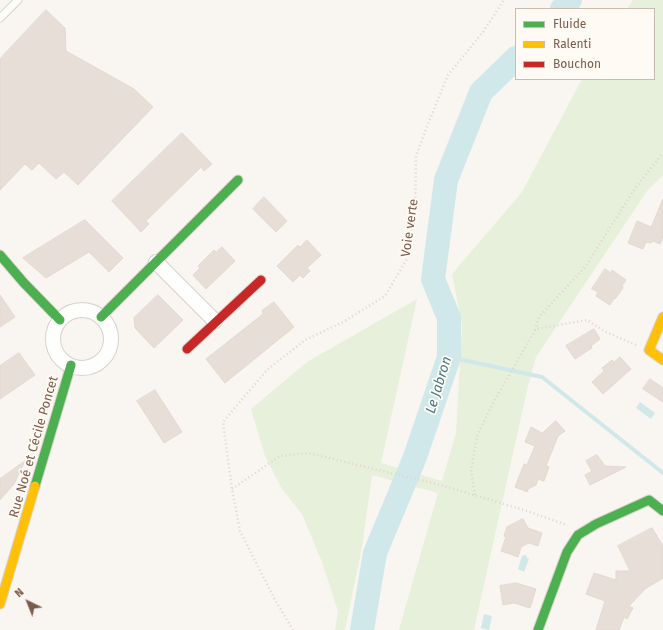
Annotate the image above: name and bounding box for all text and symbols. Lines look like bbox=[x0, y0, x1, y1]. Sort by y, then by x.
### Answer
legend bbox=[515, 8, 655, 80]
text: Fluide bbox=[553, 17, 586, 31]
text: Ralenti bbox=[553, 37, 591, 51]
text: Bouchon bbox=[553, 57, 601, 71]
street label: Voie verte bbox=[398, 198, 422, 258]
water label: Le Jabron bbox=[422, 354, 456, 416]
street label: Rue Noé et Cécile Poncet bbox=[6, 374, 62, 520]
north arrow bbox=[8, 582, 48, 622]
text: N bbox=[12, 586, 27, 600]

